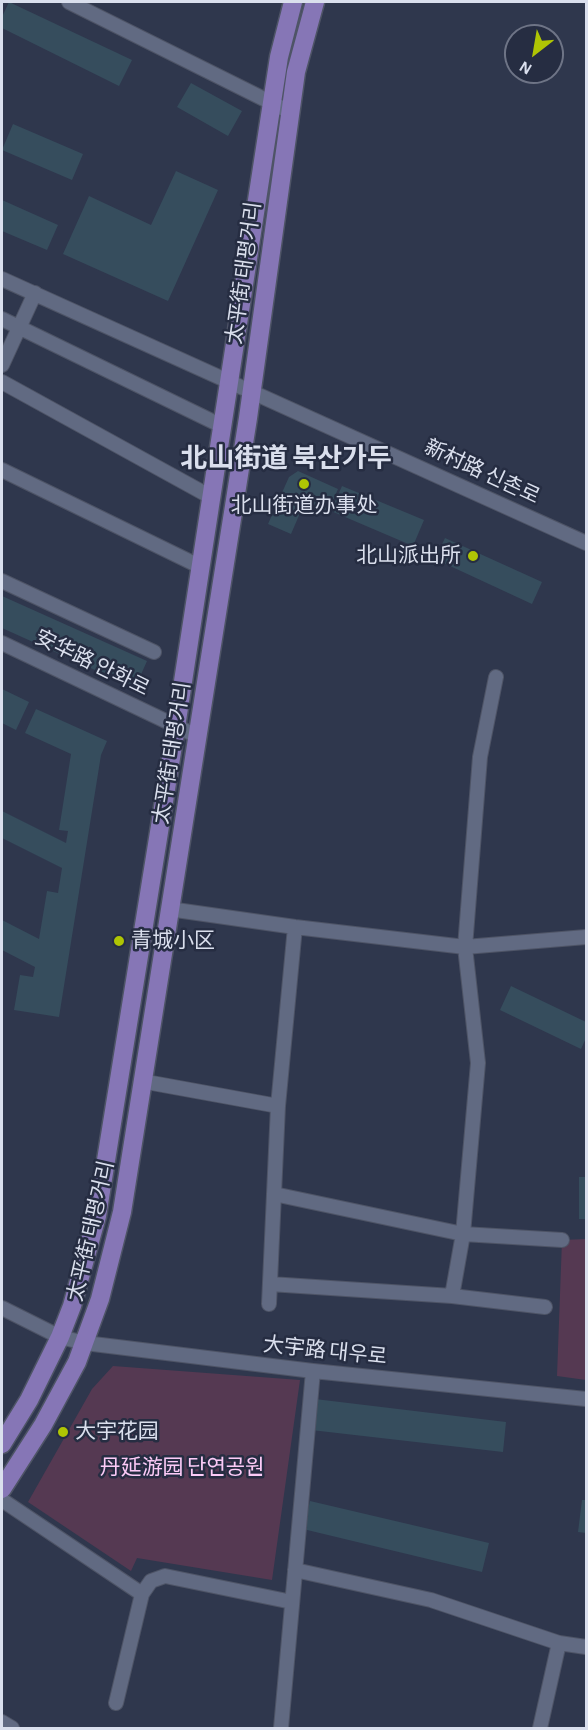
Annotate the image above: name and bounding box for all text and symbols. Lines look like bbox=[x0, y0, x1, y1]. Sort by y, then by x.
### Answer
north arrow bbox=[504, 24, 564, 84]
text: N bbox=[517, 58, 535, 77]
street label: 太平街 태평거리 bbox=[222, 200, 266, 346]
street label: 新村路 신촌로 bbox=[420, 434, 544, 510]
district label: 北山街道 북산가두 bbox=[180, 443, 392, 475]
marker: 北山街道办事处 bbox=[297, 477, 311, 491]
place label: 北山街道办事处 bbox=[231, 493, 377, 519]
place label: 北山派出所 bbox=[356, 543, 461, 569]
marker: 北山派出所 bbox=[466, 549, 480, 563]
street label: 安华路 안화로 bbox=[31, 624, 153, 702]
street label: 太平街 태평거리 bbox=[148, 680, 196, 826]
place label: 青城小区 bbox=[131, 928, 215, 954]
marker: 青城小区 bbox=[112, 934, 126, 948]
street label: 太平街 태평거리 bbox=[63, 1158, 119, 1304]
street label: 大宇路 대우로 bbox=[262, 1332, 388, 1370]
place label: 大宇花园 bbox=[75, 1419, 159, 1445]
marker: 大宇花园 bbox=[56, 1425, 70, 1439]
park label: 丹延游园 단연공원 bbox=[100, 1455, 264, 1481]

